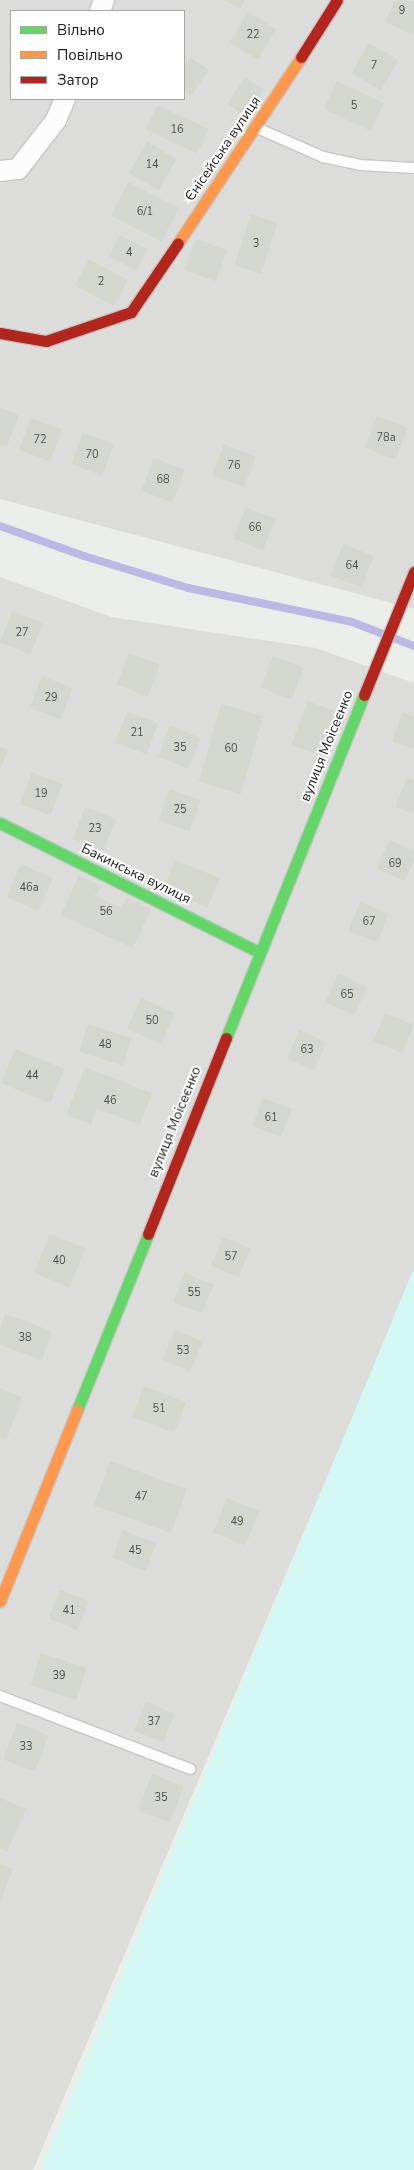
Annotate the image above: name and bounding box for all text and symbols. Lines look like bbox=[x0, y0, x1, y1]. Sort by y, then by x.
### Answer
house number: 9 bbox=[399, 4, 405, 18]
legend bbox=[10, 10, 185, 100]
text: Вільно bbox=[57, 20, 105, 40]
house number: 22 bbox=[246, 28, 260, 42]
text: Повільно bbox=[57, 45, 123, 65]
house number: 7 bbox=[371, 59, 377, 73]
text: Затор bbox=[57, 70, 99, 90]
street label: Єнісейська вулиця bbox=[182, 93, 264, 205]
house number: 5 bbox=[351, 99, 357, 113]
house number: 16 bbox=[170, 123, 184, 137]
house number: 14 bbox=[145, 158, 159, 172]
house number: 6/1 bbox=[137, 205, 153, 219]
house number: 3 bbox=[253, 237, 259, 251]
house number: 4 bbox=[126, 246, 132, 260]
house number: 2 bbox=[98, 275, 104, 289]
house number: 78а bbox=[376, 431, 396, 445]
house number: 72 bbox=[33, 433, 47, 447]
house number: 70 bbox=[85, 448, 99, 462]
house number: 76 bbox=[227, 459, 241, 473]
house number: 68 bbox=[156, 473, 170, 487]
house number: 66 bbox=[248, 521, 262, 535]
house number: 64 bbox=[345, 559, 359, 573]
house number: 27 bbox=[15, 626, 29, 640]
street label: вулиця Моісеєнко bbox=[297, 688, 357, 804]
house number: 29 bbox=[44, 691, 58, 705]
house number: 21 bbox=[130, 726, 144, 740]
house number: 35 bbox=[173, 741, 187, 755]
house number: 60 bbox=[224, 742, 238, 756]
house number: 19 bbox=[34, 787, 48, 801]
house number: 25 bbox=[173, 803, 187, 817]
house number: 23 bbox=[88, 822, 102, 836]
street label: Бакинська вулиця bbox=[78, 840, 194, 908]
house number: 69 bbox=[388, 857, 402, 871]
house number: 46а bbox=[19, 881, 39, 895]
house number: 56 bbox=[99, 905, 113, 919]
house number: 67 bbox=[362, 915, 376, 929]
house number: 65 bbox=[340, 988, 354, 1002]
house number: 50 bbox=[145, 1014, 159, 1028]
house number: 48 bbox=[98, 1038, 112, 1052]
house number: 63 bbox=[300, 1043, 314, 1057]
street label: вулиця Моісеєнко bbox=[145, 1064, 205, 1180]
house number: 44 bbox=[25, 1069, 39, 1083]
house number: 46 bbox=[103, 1094, 117, 1108]
house number: 61 bbox=[264, 1111, 278, 1125]
house number: 57 bbox=[224, 1250, 238, 1264]
house number: 40 bbox=[52, 1254, 66, 1268]
house number: 55 bbox=[187, 1286, 201, 1300]
house number: 38 bbox=[18, 1331, 32, 1345]
house number: 53 bbox=[176, 1344, 190, 1358]
house number: 51 bbox=[152, 1402, 166, 1416]
house number: 47 bbox=[134, 1490, 148, 1504]
house number: 49 bbox=[230, 1515, 244, 1529]
house number: 45 bbox=[128, 1544, 142, 1558]
house number: 41 bbox=[62, 1604, 76, 1618]
house number: 39 bbox=[52, 1669, 66, 1683]
house number: 37 bbox=[147, 1715, 161, 1729]
house number: 33 bbox=[19, 1740, 33, 1754]
house number: 35 bbox=[154, 1791, 168, 1805]

